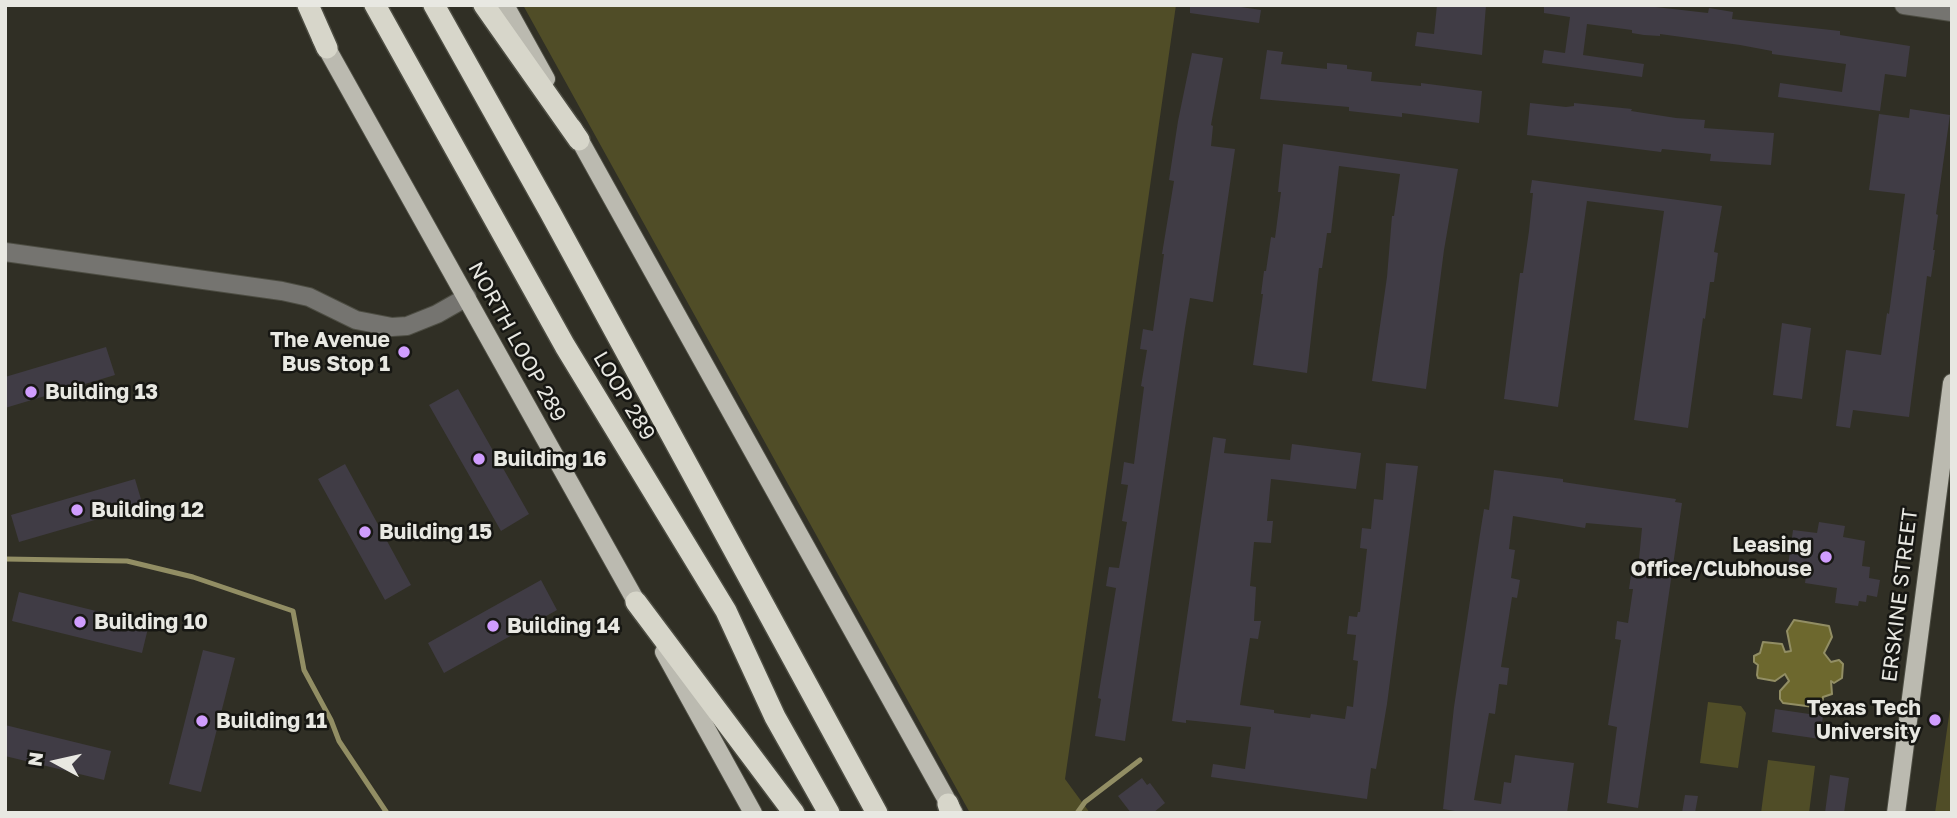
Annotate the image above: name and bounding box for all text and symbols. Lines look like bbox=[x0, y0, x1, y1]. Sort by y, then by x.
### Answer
street label: NORTH LOOP 289 bbox=[463, 258, 571, 426]
place label: The Avenue Bus Stop 1 bbox=[270, 327, 390, 377]
marker: The Avenue Bus Stop 1 bbox=[396, 344, 412, 360]
street label: LOOP 289 bbox=[588, 347, 660, 445]
place label: Building 13 bbox=[45, 379, 158, 405]
marker: Building 13 bbox=[23, 384, 39, 400]
place label: Building 16 bbox=[493, 446, 607, 472]
marker: Building 16 bbox=[471, 451, 487, 467]
place label: Building 12 bbox=[91, 497, 204, 523]
marker: Building 12 bbox=[69, 502, 85, 518]
street label: ERSKINE STREET bbox=[1877, 507, 1923, 683]
place label: Building 15 bbox=[379, 519, 492, 545]
marker: Building 15 bbox=[357, 524, 373, 540]
place label: Leasing Office/Clubhouse bbox=[1630, 532, 1812, 582]
marker: Leasing Office/Clubhouse bbox=[1818, 549, 1834, 565]
place label: Building 10 bbox=[94, 609, 208, 635]
place label: Building 14 bbox=[507, 613, 620, 639]
marker: Building 10 bbox=[72, 614, 88, 630]
marker: Building 14 bbox=[485, 618, 501, 634]
place label: Texas Tech University bbox=[1807, 695, 1921, 745]
place label: Building 11 bbox=[216, 708, 327, 734]
marker: Texas Tech University bbox=[1927, 712, 1943, 728]
marker: Building 11 bbox=[194, 713, 210, 729]
north arrow bbox=[21, 727, 91, 797]
text: N bbox=[22, 750, 47, 768]

